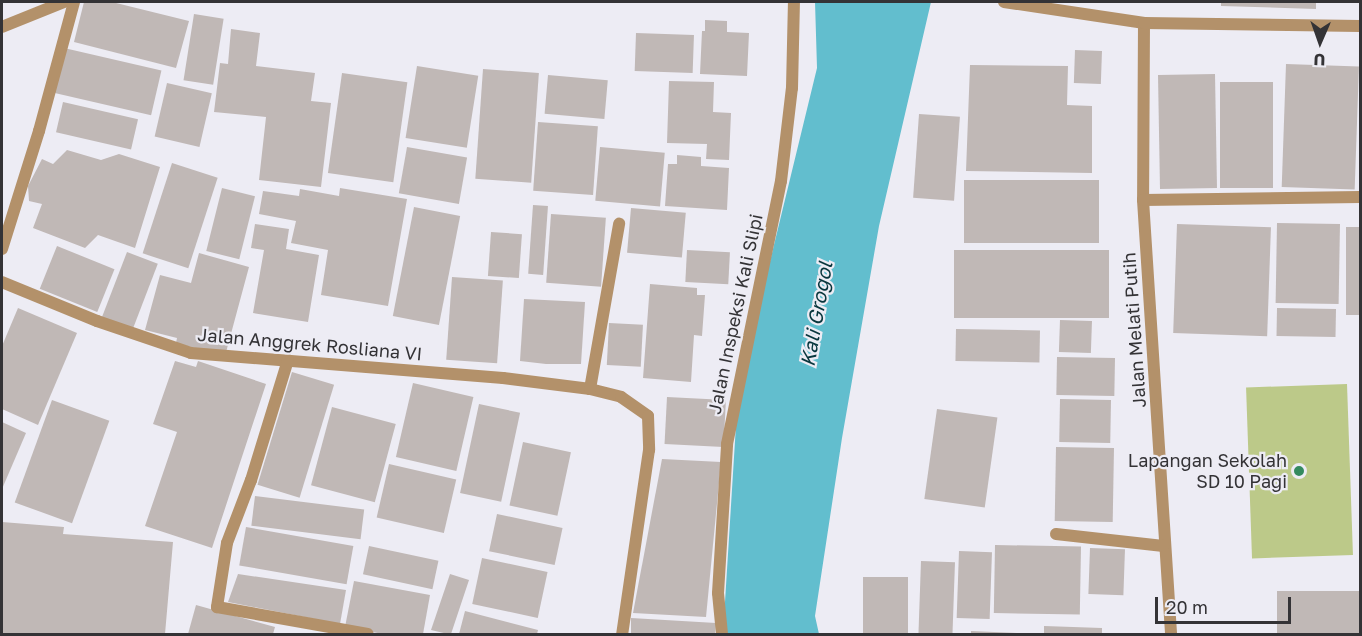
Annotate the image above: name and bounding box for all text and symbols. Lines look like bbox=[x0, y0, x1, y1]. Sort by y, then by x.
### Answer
north arrow bbox=[1290, 12, 1350, 72]
text: U bbox=[1313, 50, 1326, 70]
street label: Jalan Inspeksi Kali Slipi bbox=[703, 212, 767, 416]
street label: Jalan Melati Putih bbox=[1118, 252, 1150, 408]
water label: Kali Grogol bbox=[795, 260, 837, 368]
street label: Jalan Anggrek Rosliana VI bbox=[197, 323, 423, 365]
place label: Lapangan Sekolah SD 10 Pagi bbox=[1128, 450, 1287, 492]
marker: Lapangan Sekolah SD 10 Pagi bbox=[1292, 464, 1306, 478]
scale bar bbox=[1158, 585, 1294, 623]
text: 20 m bbox=[1166, 596, 1208, 618]

